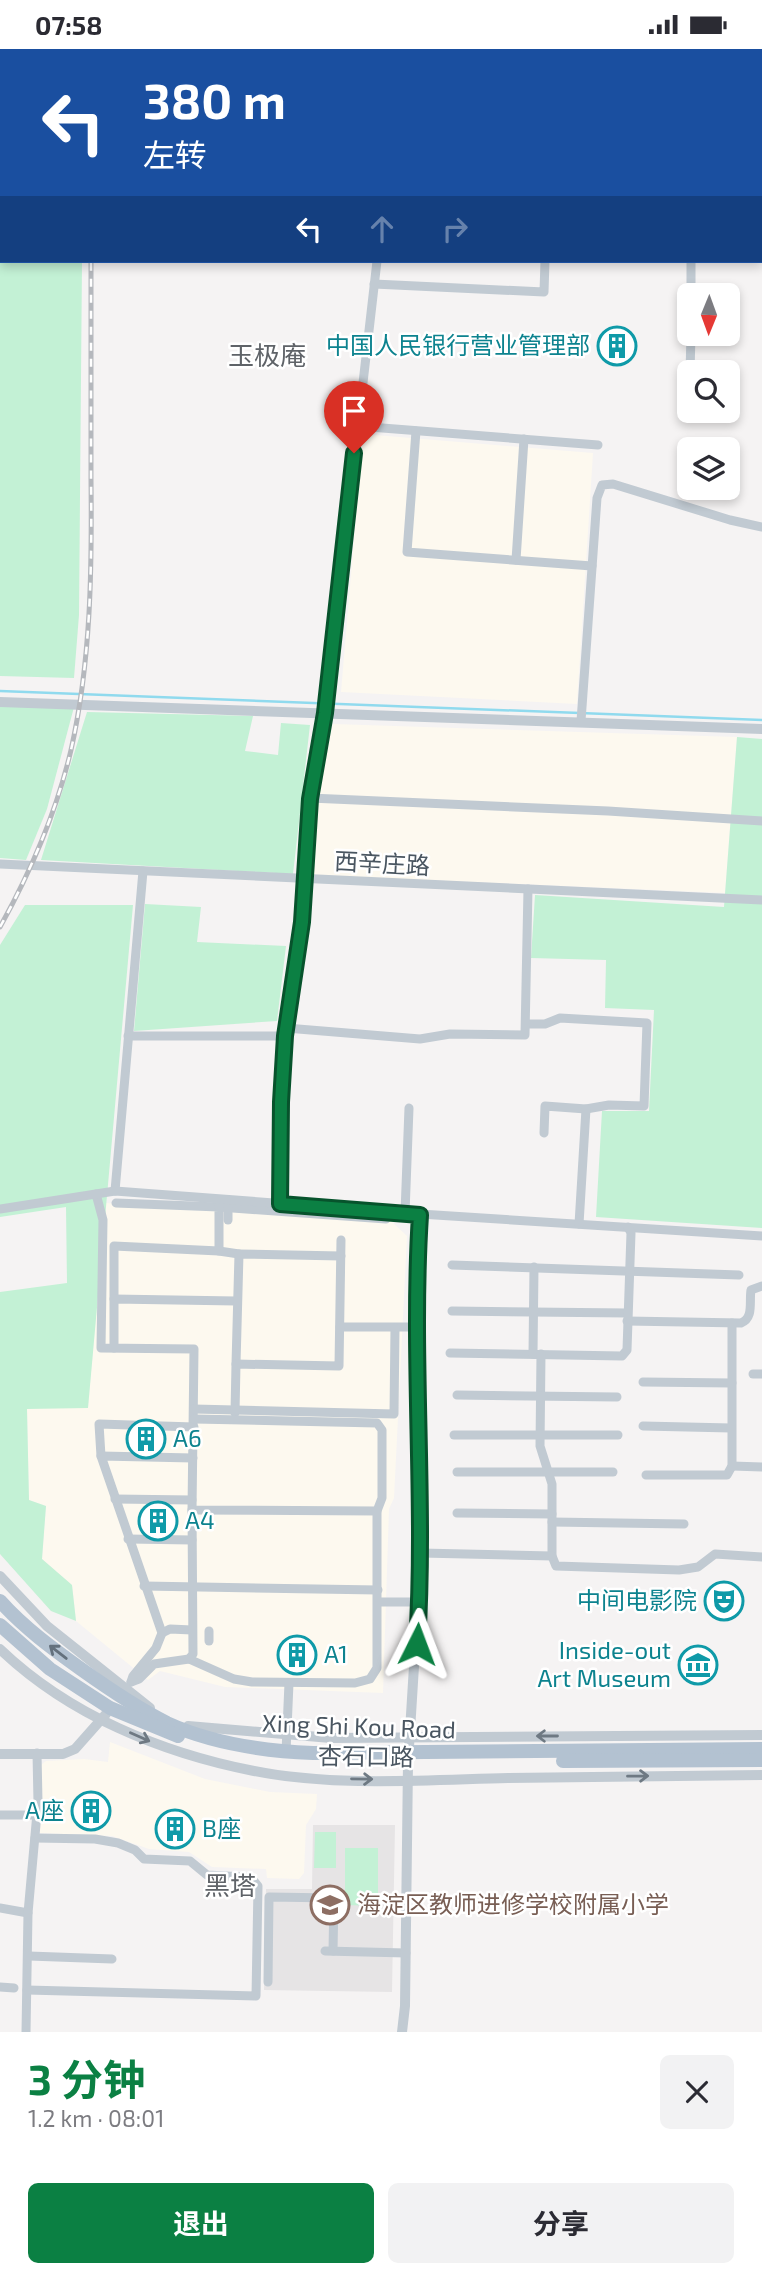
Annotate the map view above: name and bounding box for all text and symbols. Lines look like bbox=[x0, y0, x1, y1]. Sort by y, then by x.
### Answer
text: 07:58 bbox=[35, 9, 102, 40]
text: 380 m bbox=[143, 70, 286, 129]
icon: left bbox=[28, 77, 119, 168]
text: 左转 bbox=[143, 135, 207, 173]
icon: left bbox=[290, 210, 328, 248]
icon: ahead bbox=[363, 210, 401, 248]
icon: right bbox=[436, 210, 474, 248]
north arrow bbox=[677, 283, 740, 347]
map controls bbox=[677, 283, 740, 500]
building icon: 中国人民银行营业管理部 bbox=[596, 325, 638, 367]
place label: 中国人民银行营业管理部 bbox=[326, 330, 590, 359]
district label: 玉极庵 bbox=[228, 339, 306, 370]
button: search bbox=[677, 360, 740, 423]
pin bbox=[324, 381, 384, 453]
icon: arrive bbox=[335, 392, 373, 430]
button: layers bbox=[677, 437, 740, 500]
street label: 西辛庄路 bbox=[333, 846, 431, 879]
building icon: A6 bbox=[125, 1418, 167, 1460]
place label: A6 bbox=[173, 1423, 202, 1452]
building icon: A4 bbox=[137, 1500, 179, 1542]
place label: A4 bbox=[185, 1505, 215, 1534]
theatre icon: 中间电影院 bbox=[703, 1580, 745, 1622]
place label: 中间电影院 bbox=[577, 1585, 697, 1614]
position arrow bbox=[380, 1607, 454, 1681]
building icon: A1 bbox=[276, 1634, 318, 1676]
place label: Inside-out Art Museum bbox=[537, 1635, 671, 1692]
place label: A1 bbox=[324, 1639, 348, 1668]
one-way arrow bbox=[49, 1644, 67, 1659]
museum icon: Inside-out Art Museum bbox=[677, 1644, 719, 1686]
street label: Xing Shi Kou Road bbox=[262, 1708, 456, 1743]
one-way arrow bbox=[536, 1729, 559, 1743]
one-way arrow bbox=[129, 1731, 150, 1744]
street label: 杏石口路 bbox=[318, 1740, 414, 1771]
one-way arrow bbox=[626, 1769, 649, 1783]
one-way arrow bbox=[350, 1773, 373, 1786]
building icon: A座 bbox=[70, 1790, 112, 1832]
place label: A座 bbox=[25, 1795, 64, 1824]
building icon: B座 bbox=[154, 1808, 196, 1850]
place label: B座 bbox=[202, 1813, 241, 1842]
district label: 黑塔 bbox=[204, 1869, 256, 1900]
school or university icon: 海淀区教师进修学校附属小学 bbox=[309, 1884, 351, 1926]
place label: 海淀区教师进修学校附属小学 bbox=[357, 1889, 669, 1918]
text: 3 分钟 bbox=[28, 2053, 145, 2103]
button: close bbox=[660, 2055, 734, 2129]
text: 1.2 km · 08:01 bbox=[28, 2104, 164, 2132]
button: 退出 bbox=[28, 2183, 374, 2263]
button: 分享 bbox=[388, 2183, 734, 2263]

